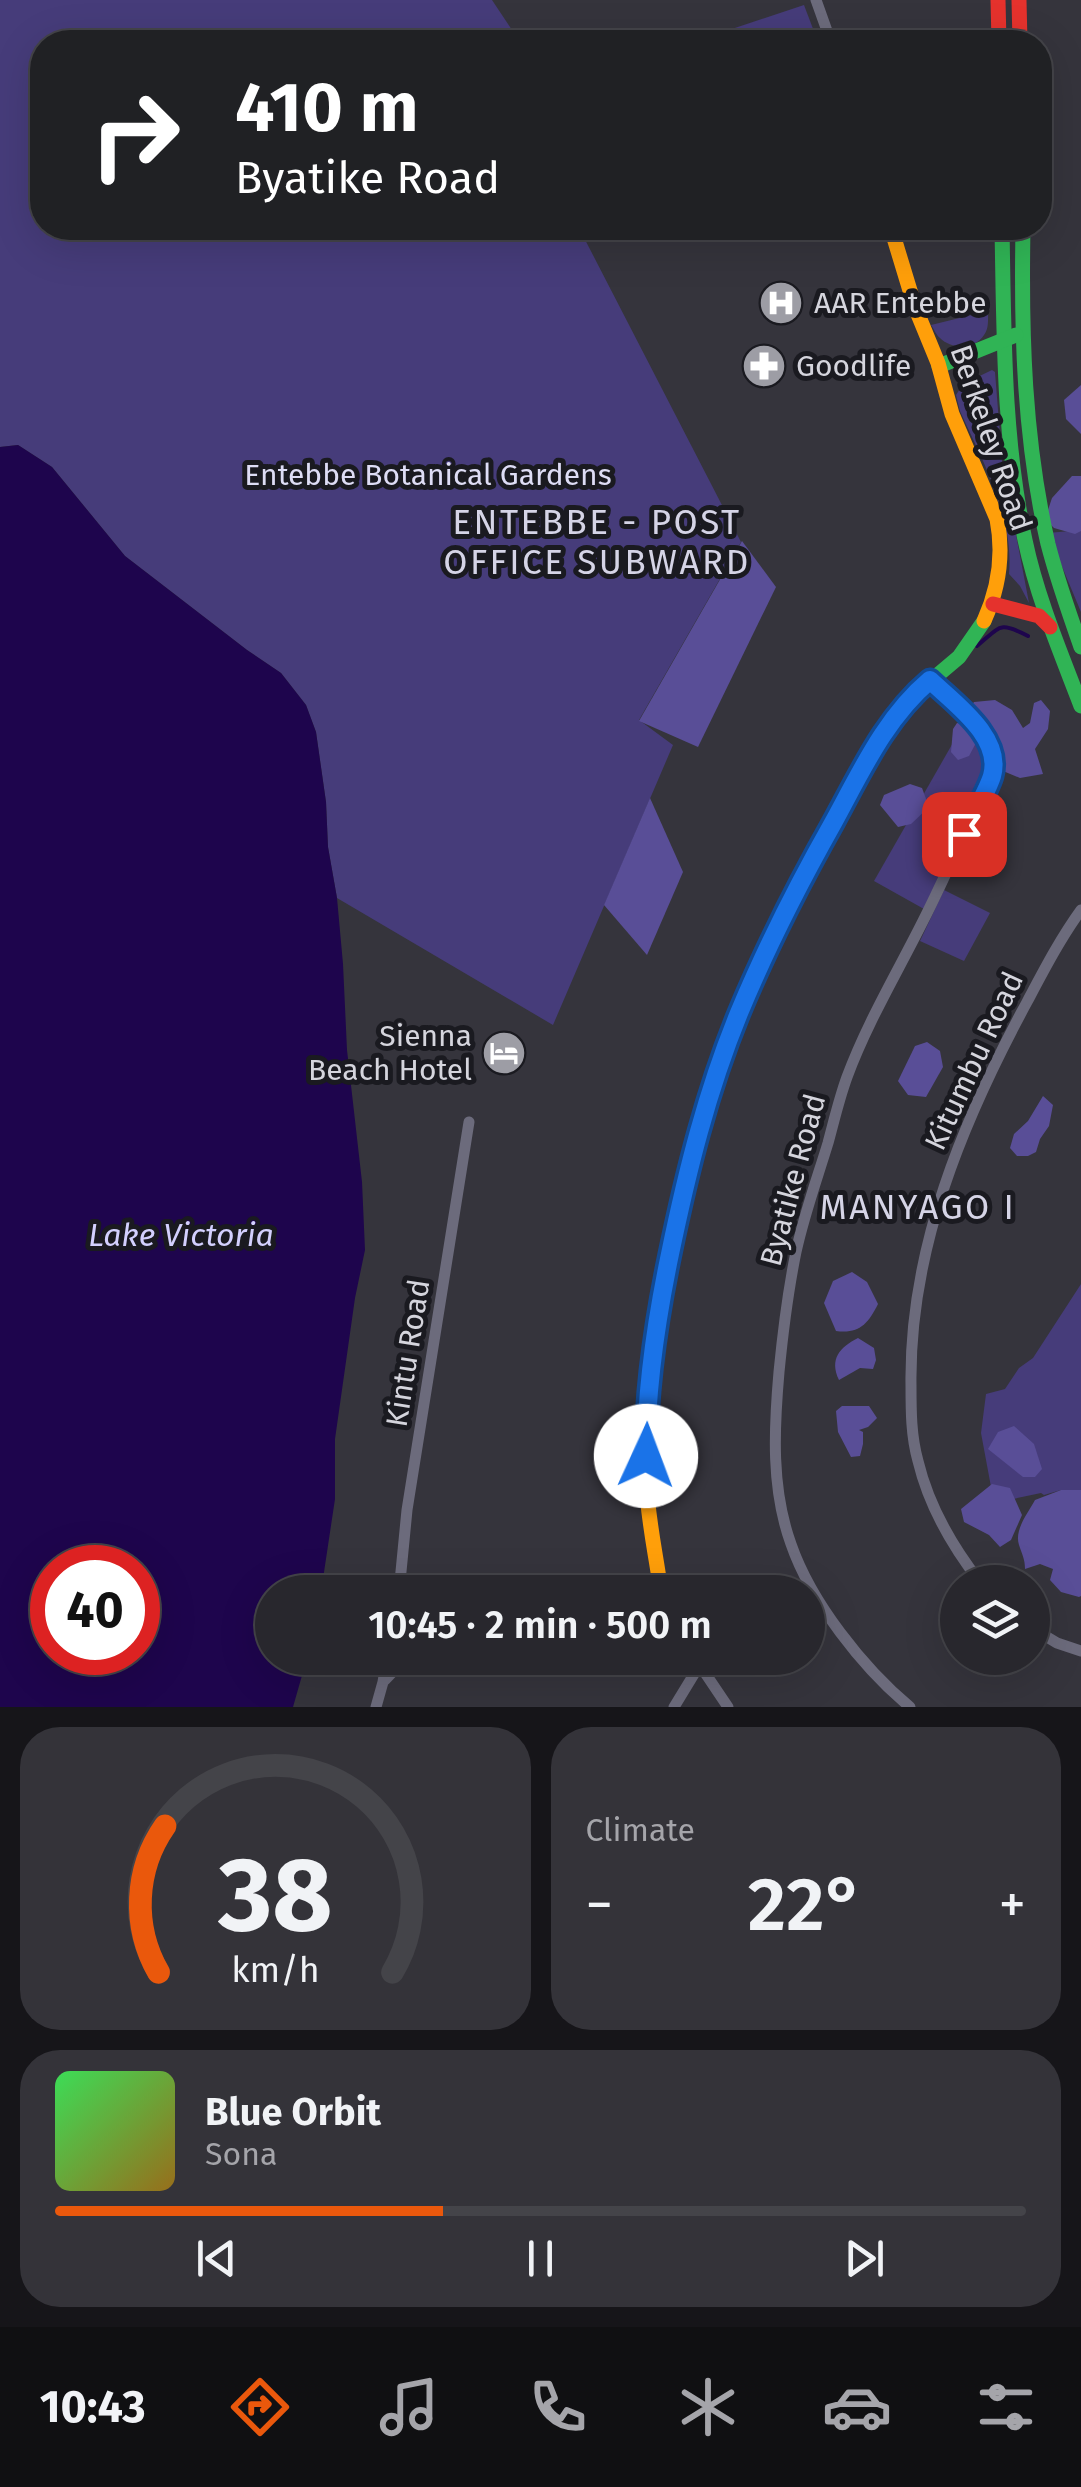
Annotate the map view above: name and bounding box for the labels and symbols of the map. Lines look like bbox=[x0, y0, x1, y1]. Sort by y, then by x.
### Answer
hospital icon: AAR Entebbe bbox=[758, 280, 804, 326]
place label: AAR Entebbe bbox=[814, 285, 987, 321]
street label: Berkeley Road bbox=[942, 340, 1040, 536]
pharmacy icon: Goodlife bbox=[741, 343, 787, 389]
place label: Goodlife bbox=[796, 348, 911, 384]
park label: Entebbe Botanical Gardens bbox=[244, 457, 612, 493]
district label: ENTEBBE - POST OFFICE SUBWARD bbox=[443, 501, 751, 583]
pin bbox=[922, 792, 1007, 877]
street label: Kitumbu Road bbox=[917, 966, 1031, 1156]
place label: Sienna Beach Hotel bbox=[308, 1018, 472, 1088]
hotel icon: Sienna Beach Hotel bbox=[481, 1030, 527, 1076]
street label: Byatike Road bbox=[753, 1090, 833, 1270]
district label: MANYAGO I bbox=[820, 1186, 1016, 1228]
water label: Lake Victoria bbox=[88, 1216, 274, 1254]
street label: Kintu Road bbox=[379, 1277, 437, 1429]
position arrow bbox=[594, 1404, 698, 1508]
speed limit sign: 40 bbox=[30, 1545, 160, 1675]

